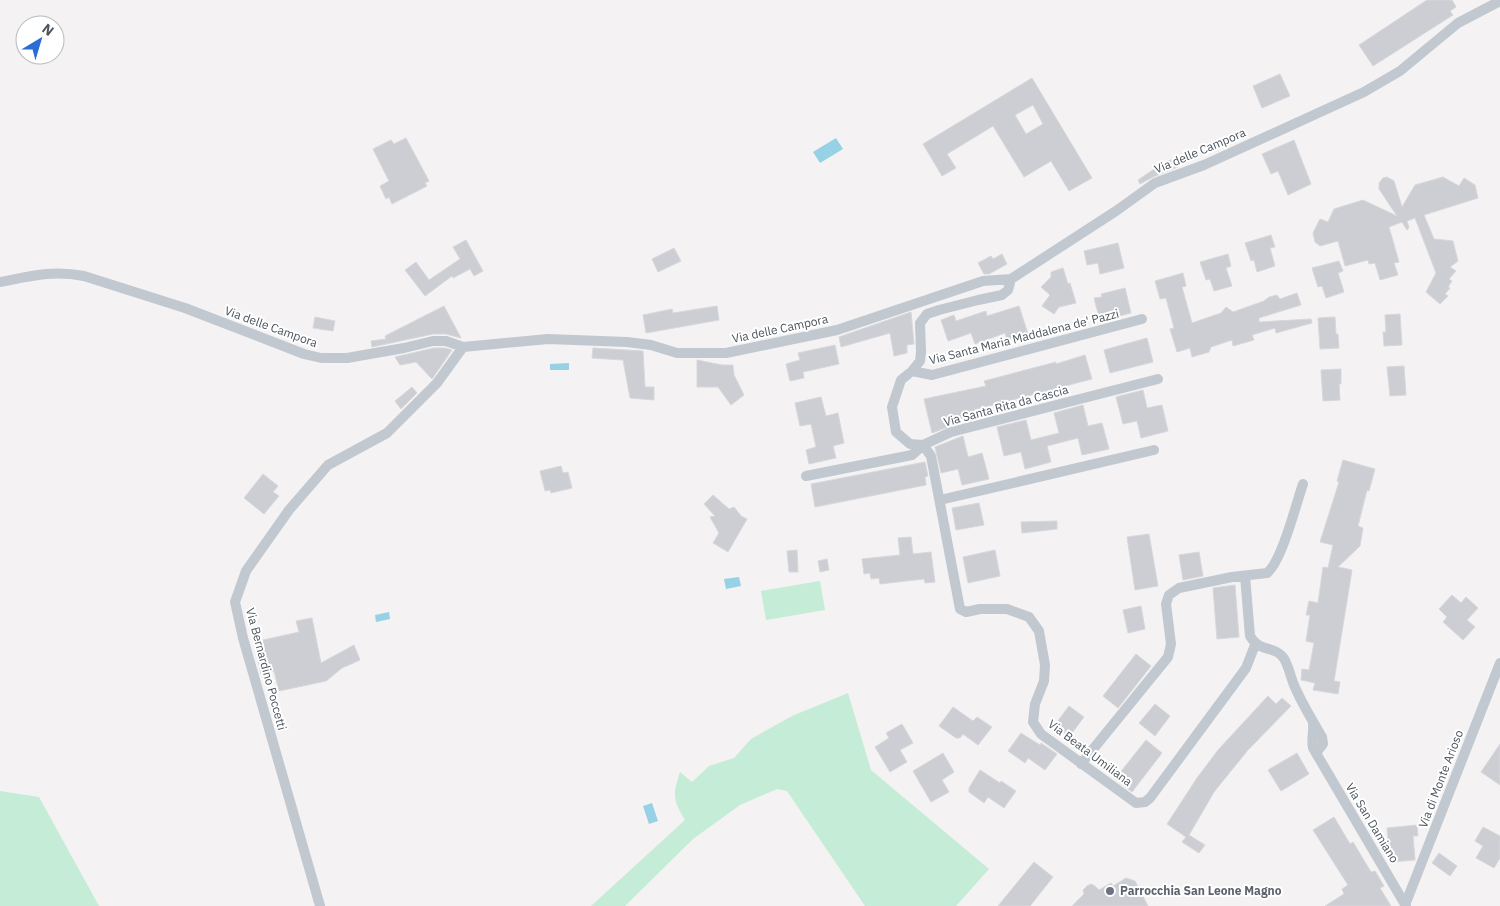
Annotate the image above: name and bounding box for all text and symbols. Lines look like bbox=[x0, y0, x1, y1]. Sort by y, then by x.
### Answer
north arrow bbox=[15, 15, 65, 65]
text: N bbox=[38, 20, 58, 40]
street label: Via delle Campora bbox=[1152, 124, 1248, 177]
street label: Via delle Campora bbox=[223, 303, 320, 350]
street label: Via Santa Maria Maddalena de' Pazzi bbox=[927, 306, 1120, 367]
street label: Via delle Campora bbox=[731, 311, 830, 346]
street label: Via Santa Rita da Cascia bbox=[942, 381, 1071, 429]
street label: Via Bernardino Poccetti bbox=[243, 606, 290, 732]
street label: Via Beata Umiliana bbox=[1045, 716, 1136, 789]
street label: Via di Monte Arioso bbox=[1415, 728, 1466, 830]
street label: Via San Damiano bbox=[1343, 780, 1402, 866]
place label: Parrocchia San Leone Magno bbox=[1120, 883, 1282, 898]
marker: Parrocchia San Leone Magno bbox=[1104, 885, 1116, 897]

